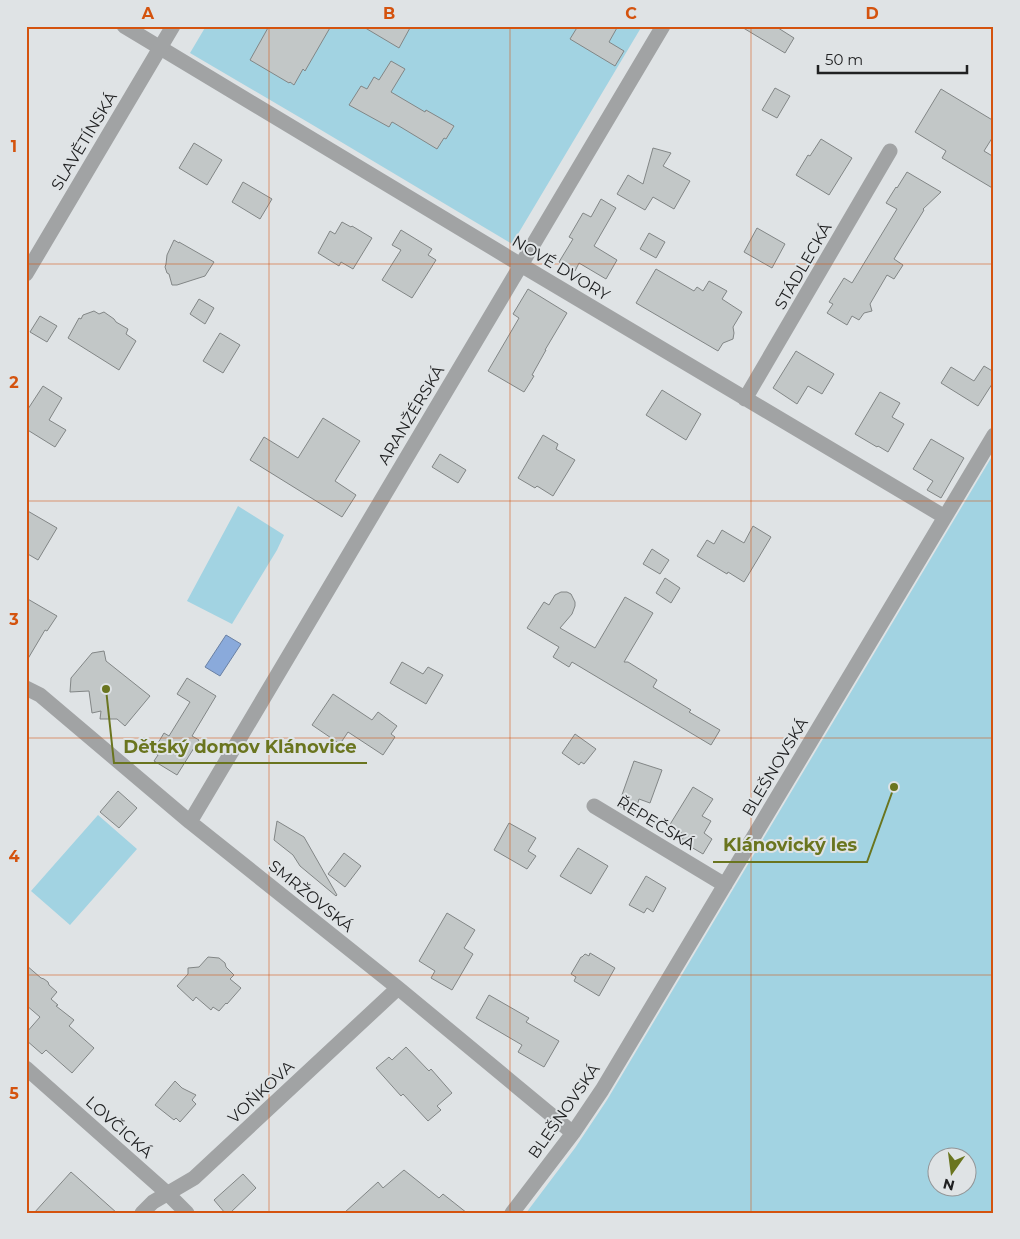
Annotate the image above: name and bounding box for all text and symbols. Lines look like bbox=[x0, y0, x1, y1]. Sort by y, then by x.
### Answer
text: A bbox=[141, 4, 155, 23]
text: B bbox=[383, 4, 395, 23]
text: C bbox=[625, 4, 637, 23]
text: D bbox=[865, 4, 879, 23]
scale bar bbox=[818, 42, 966, 74]
text: 50 m bbox=[825, 50, 863, 69]
street label: SLAVĚTÍNSKÁ bbox=[47, 88, 121, 193]
text: 1 bbox=[11, 137, 17, 156]
street label: STÁDLECKÁ bbox=[771, 219, 836, 313]
street label: NOVÉ DVORY bbox=[509, 231, 614, 305]
street label: ARANŽÉRSKÁ bbox=[374, 361, 448, 468]
text: 2 bbox=[9, 373, 19, 392]
text: 3 bbox=[8, 610, 19, 629]
street label: BLEŠNOVSKÁ bbox=[738, 714, 812, 820]
callout: Dětský domov Klánovice bbox=[114, 730, 367, 763]
text: Dětský domov Klánovice bbox=[123, 736, 357, 758]
street label: ŘEPEČSKÁ bbox=[613, 792, 699, 854]
callout: Klánovický les bbox=[713, 829, 867, 862]
text: Klánovický les bbox=[723, 834, 858, 856]
text: 4 bbox=[8, 847, 20, 866]
street label: SMRŽOVSKÁ bbox=[265, 856, 357, 936]
street label: VOŇKOVA bbox=[224, 1056, 298, 1127]
street label: BLEŠNOVSKÁ bbox=[524, 1060, 604, 1162]
text: 5 bbox=[9, 1084, 19, 1103]
street label: LOVČICKÁ bbox=[82, 1092, 157, 1162]
north arrow bbox=[928, 1146, 978, 1196]
text: N bbox=[941, 1175, 957, 1195]

